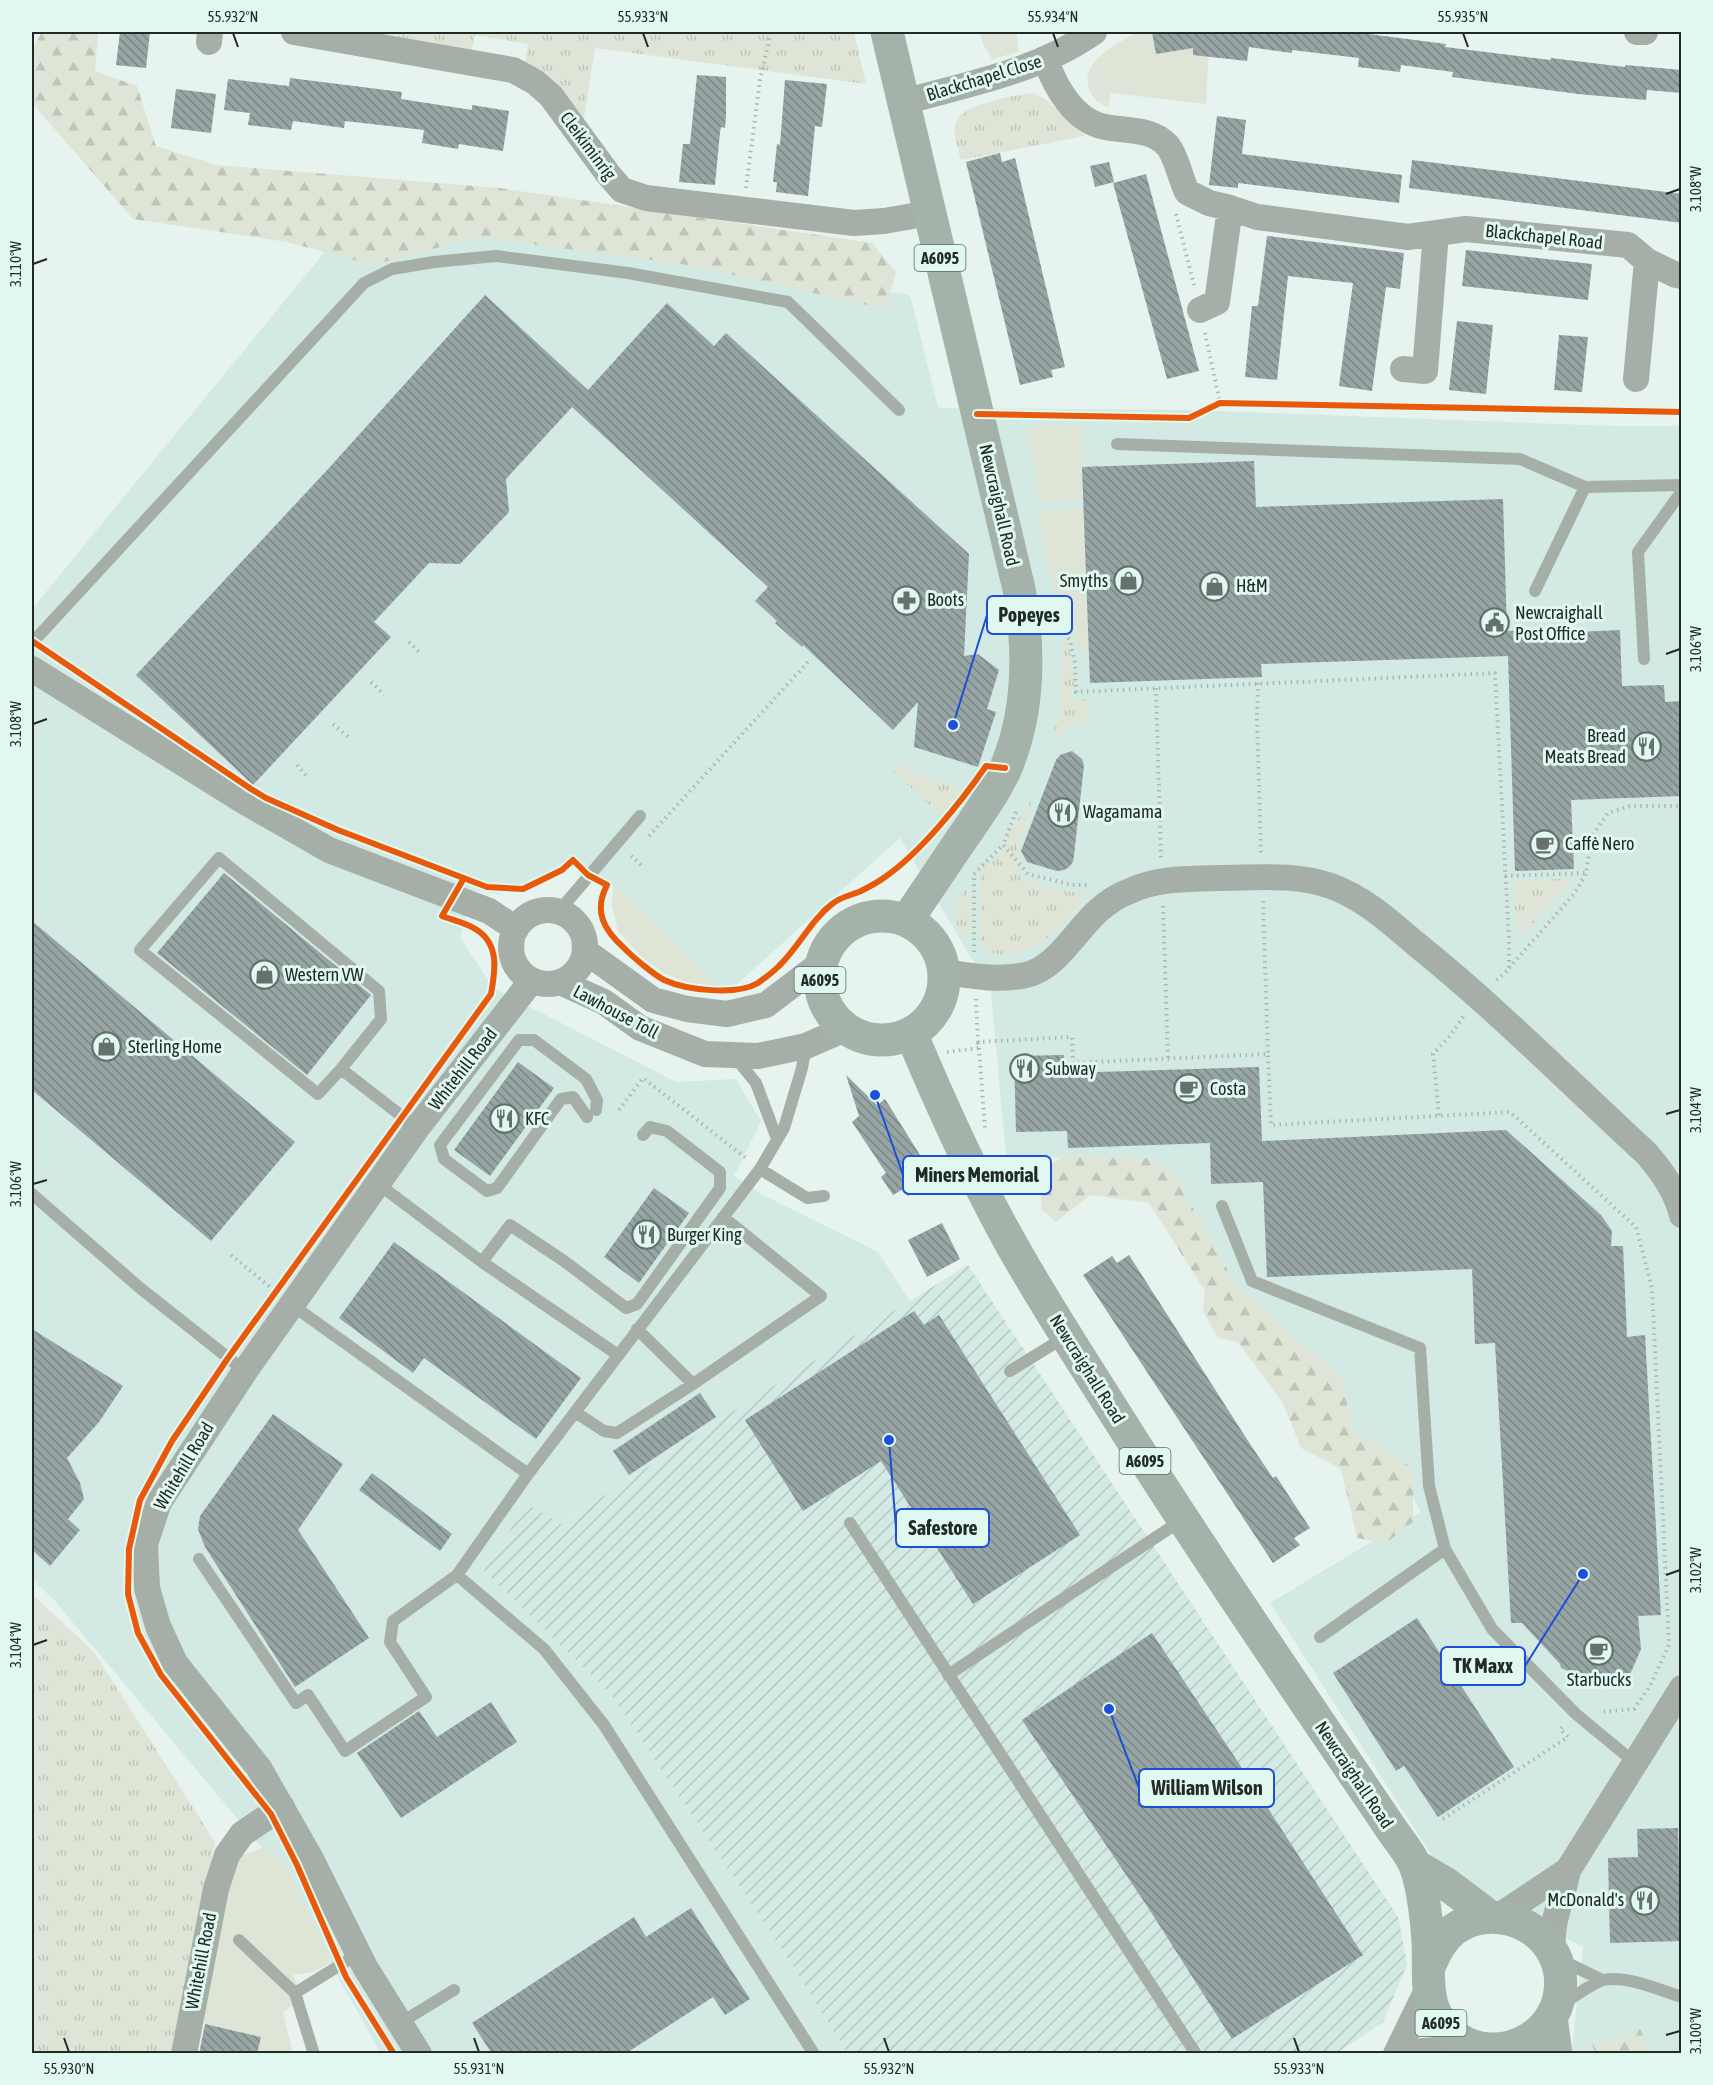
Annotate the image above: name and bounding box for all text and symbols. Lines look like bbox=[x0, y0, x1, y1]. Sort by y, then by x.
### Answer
text: 55.932°N bbox=[208, 8, 258, 25]
text: 55.933°N bbox=[618, 8, 668, 25]
text: 55.934°N bbox=[1028, 8, 1078, 25]
text: 55.935°N bbox=[1438, 8, 1488, 25]
street label: Blackchapel Close bbox=[924, 50, 1044, 105]
street label: Cleikiminrig bbox=[556, 108, 621, 184]
text: 3.108°W bbox=[1687, 166, 1704, 212]
street label: Blackchapel Road bbox=[1484, 220, 1604, 253]
text: 3.110°W bbox=[7, 241, 24, 287]
road number: A6095 bbox=[914, 245, 966, 271]
street label: Newcraighall Road bbox=[975, 442, 1024, 568]
shop icon: Smyths bbox=[1113, 565, 1145, 597]
place label: Smyths bbox=[1060, 570, 1108, 591]
shop icon: H&M bbox=[1199, 570, 1231, 602]
place label: H&M bbox=[1236, 575, 1268, 596]
pharmacy icon: Boots bbox=[890, 584, 922, 616]
place label: Boots bbox=[927, 589, 964, 610]
callout: Popeyes bbox=[987, 596, 1072, 634]
place label: Newcraighall Post Office bbox=[1515, 602, 1603, 644]
text: Popeyes bbox=[998, 603, 1060, 626]
public building icon: Newcraighall Post Office bbox=[1478, 607, 1510, 639]
text: 3.106°W bbox=[1687, 626, 1704, 672]
text: 3.108°W bbox=[7, 701, 24, 747]
place label: Bread Meats Bread bbox=[1544, 725, 1626, 767]
restaurant icon: Bread Meats Bread bbox=[1631, 730, 1663, 762]
restaurant icon: Wagamama bbox=[1046, 796, 1078, 828]
place label: Wagamama bbox=[1083, 801, 1162, 822]
cafe icon: Caffè Nero bbox=[1528, 828, 1560, 860]
place label: Caffè Nero bbox=[1565, 833, 1634, 854]
shop icon: Western VW bbox=[248, 959, 280, 991]
place label: Western VW bbox=[285, 964, 364, 985]
road number: A6095 bbox=[794, 967, 846, 993]
street label: Lawhouse Toll bbox=[570, 980, 663, 1043]
street label: Whitehill Road bbox=[424, 1023, 501, 1114]
shop icon: Sterling Home bbox=[91, 1031, 123, 1063]
place label: Sterling Home bbox=[128, 1036, 222, 1057]
restaurant icon: Subway bbox=[1008, 1053, 1040, 1085]
place label: Subway bbox=[1045, 1058, 1096, 1079]
cafe icon: Costa bbox=[1173, 1073, 1205, 1105]
place label: Costa bbox=[1210, 1078, 1246, 1099]
text: 3.104°W bbox=[1687, 1087, 1704, 1133]
restaurant icon: KFC bbox=[488, 1103, 520, 1135]
place label: KFC bbox=[525, 1108, 549, 1129]
callout: Miners Memorial bbox=[903, 1156, 1051, 1194]
text: 3.106°W bbox=[7, 1161, 24, 1207]
text: Miners Memorial bbox=[915, 1163, 1040, 1186]
restaurant icon: Burger King bbox=[630, 1219, 662, 1251]
place label: Burger King bbox=[667, 1224, 742, 1245]
street label: Newcraighall Road bbox=[1046, 1310, 1129, 1427]
street label: Whitehill Road bbox=[149, 1418, 218, 1513]
road number: A6095 bbox=[1120, 1448, 1170, 1474]
callout: Safestore bbox=[896, 1509, 989, 1547]
text: Safestore bbox=[908, 1516, 978, 1539]
text: 3.102°W bbox=[1687, 1547, 1704, 1593]
text: 3.104°W bbox=[7, 1622, 24, 1668]
cafe icon: Starbucks bbox=[1583, 1635, 1615, 1667]
callout: TK Maxx bbox=[1441, 1647, 1525, 1685]
text: TK Maxx bbox=[1453, 1654, 1513, 1677]
place label: Starbucks bbox=[1567, 1669, 1631, 1690]
street label: Newcraighall Road bbox=[1311, 1717, 1398, 1832]
callout: William Wilson bbox=[1139, 1769, 1274, 1807]
text: William Wilson bbox=[1150, 1776, 1263, 1799]
restaurant icon: McDonald's bbox=[1629, 1884, 1661, 1916]
place label: McDonald's bbox=[1547, 1889, 1624, 1910]
street label: Whitehill Road bbox=[181, 1911, 220, 2011]
text: 3.100°W bbox=[1687, 2008, 1704, 2054]
road number: A6095 bbox=[1416, 2010, 1466, 2036]
text: 55.930°N bbox=[44, 2060, 94, 2077]
text: 55.931°N bbox=[454, 2060, 504, 2077]
text: 55.932°N bbox=[864, 2060, 914, 2077]
text: 55.933°N bbox=[1274, 2060, 1324, 2077]

